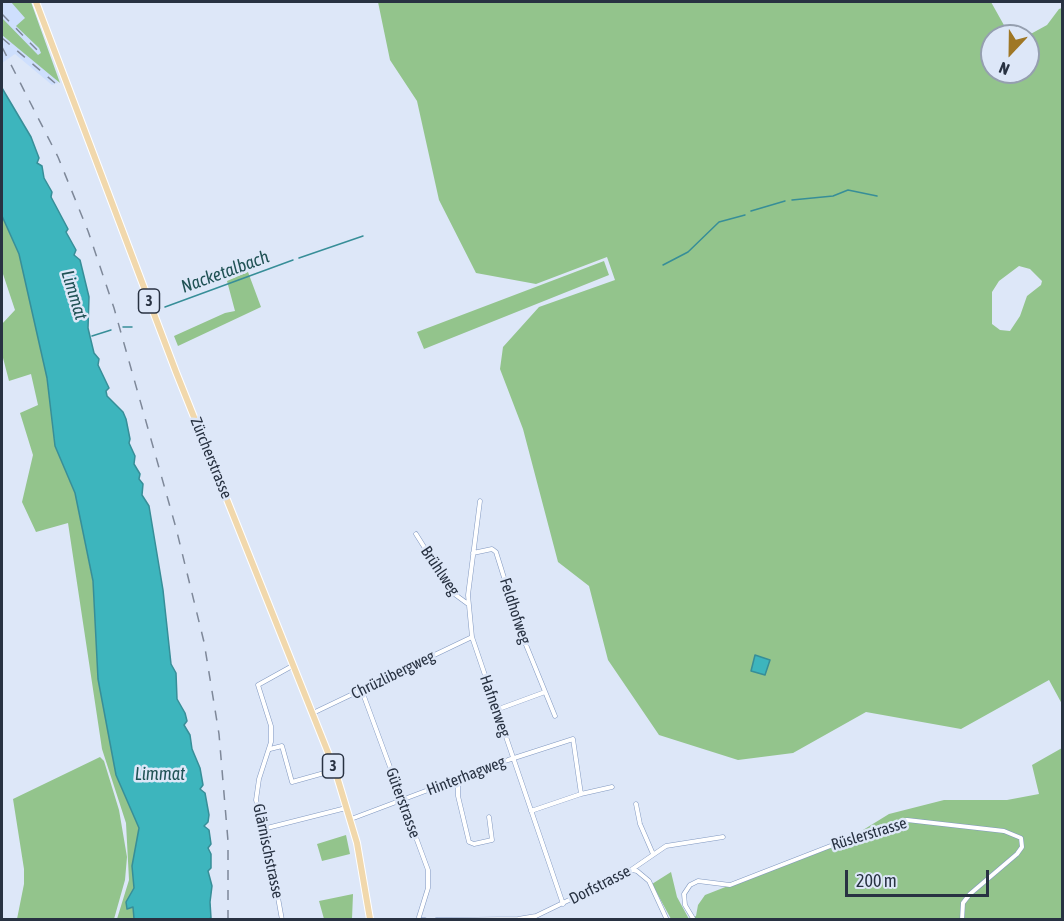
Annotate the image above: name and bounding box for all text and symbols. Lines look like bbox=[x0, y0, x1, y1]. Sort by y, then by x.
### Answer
north arrow bbox=[980, 24, 1040, 84]
text: N bbox=[996, 59, 1012, 79]
water label: Nacketalbach bbox=[178, 246, 272, 298]
water label: Limmat bbox=[56, 268, 92, 322]
road number: 3 bbox=[138, 289, 160, 313]
street label: Zürcherstrasse bbox=[186, 415, 236, 501]
street label: Brühlweg bbox=[417, 543, 463, 599]
street label: Feldhofweg bbox=[495, 576, 535, 646]
street label: Chrüzlibergweg bbox=[348, 647, 438, 703]
street label: Hafnerweg bbox=[475, 672, 515, 740]
street label: Hinterhagweg bbox=[424, 752, 508, 800]
road number: 3 bbox=[322, 754, 344, 778]
water label: Limmat bbox=[135, 763, 185, 785]
street label: Güterstrasse bbox=[381, 765, 425, 841]
street label: Glärnischstrasse bbox=[249, 802, 287, 900]
street label: Rüslerstrasse bbox=[829, 813, 909, 855]
scale bar bbox=[848, 858, 992, 896]
street label: Dorfstrasse bbox=[566, 861, 634, 909]
text: 200 m bbox=[856, 870, 897, 891]

